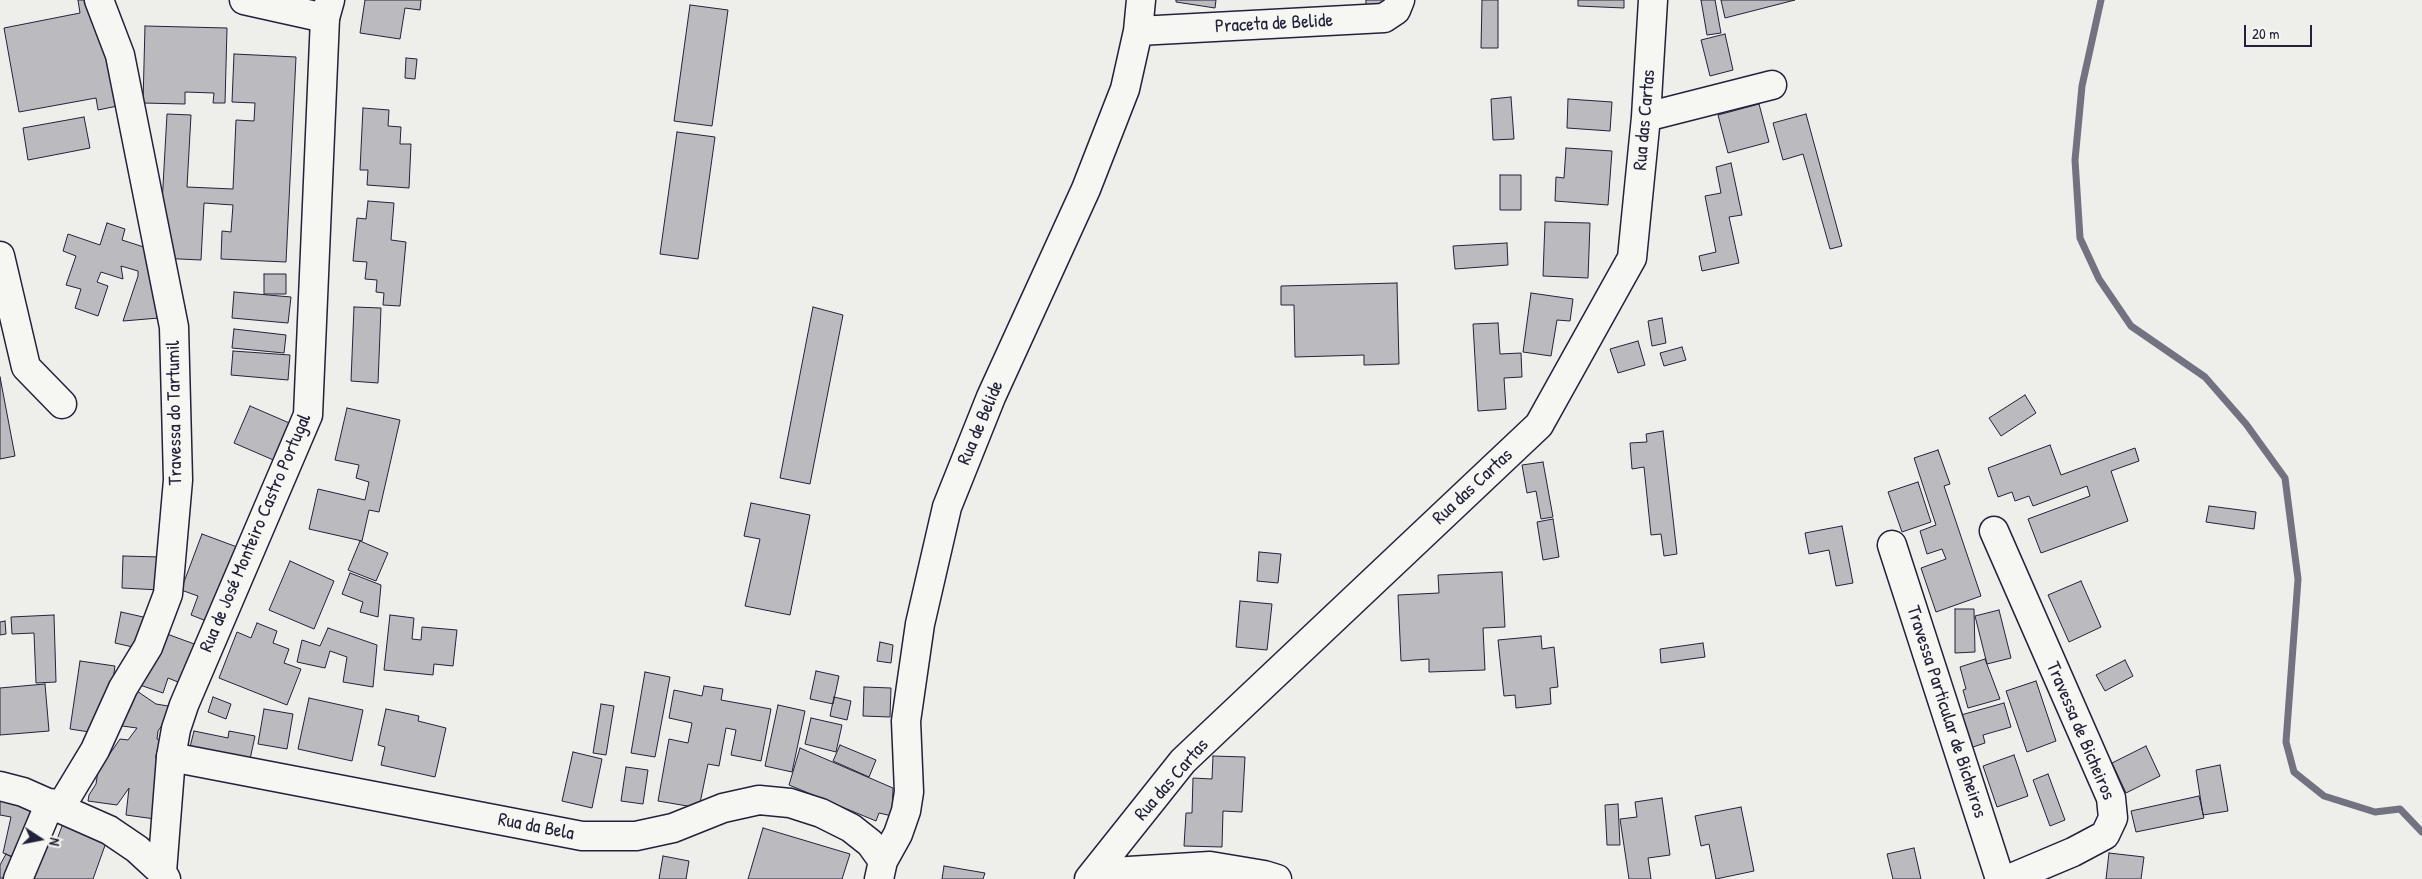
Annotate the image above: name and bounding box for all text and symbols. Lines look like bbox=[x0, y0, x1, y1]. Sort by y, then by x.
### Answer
street label: Praceta de Belide bbox=[1214, 10, 1334, 38]
scale bar bbox=[2247, 15, 2314, 47]
text: 20 m bbox=[2252, 23, 2279, 44]
street label: Rua das Cartas bbox=[1629, 69, 1661, 171]
street label: Travessa do Tartumil bbox=[162, 340, 188, 486]
street label: Rua de Belide bbox=[953, 378, 1009, 468]
street label: Rua de José Monteiro Castro Portugal bbox=[195, 410, 317, 656]
street label: Rua das Cartas bbox=[1428, 444, 1518, 530]
street label: Travessa Particular de Bicheiros bbox=[1901, 603, 1991, 821]
street label: Travessa de Bicheiros bbox=[2041, 658, 2119, 804]
street label: Rua das Cartas bbox=[1130, 734, 1214, 826]
street label: Rua da Bela bbox=[496, 808, 576, 846]
north arrow bbox=[15, 814, 65, 864]
text: N bbox=[45, 836, 65, 847]

